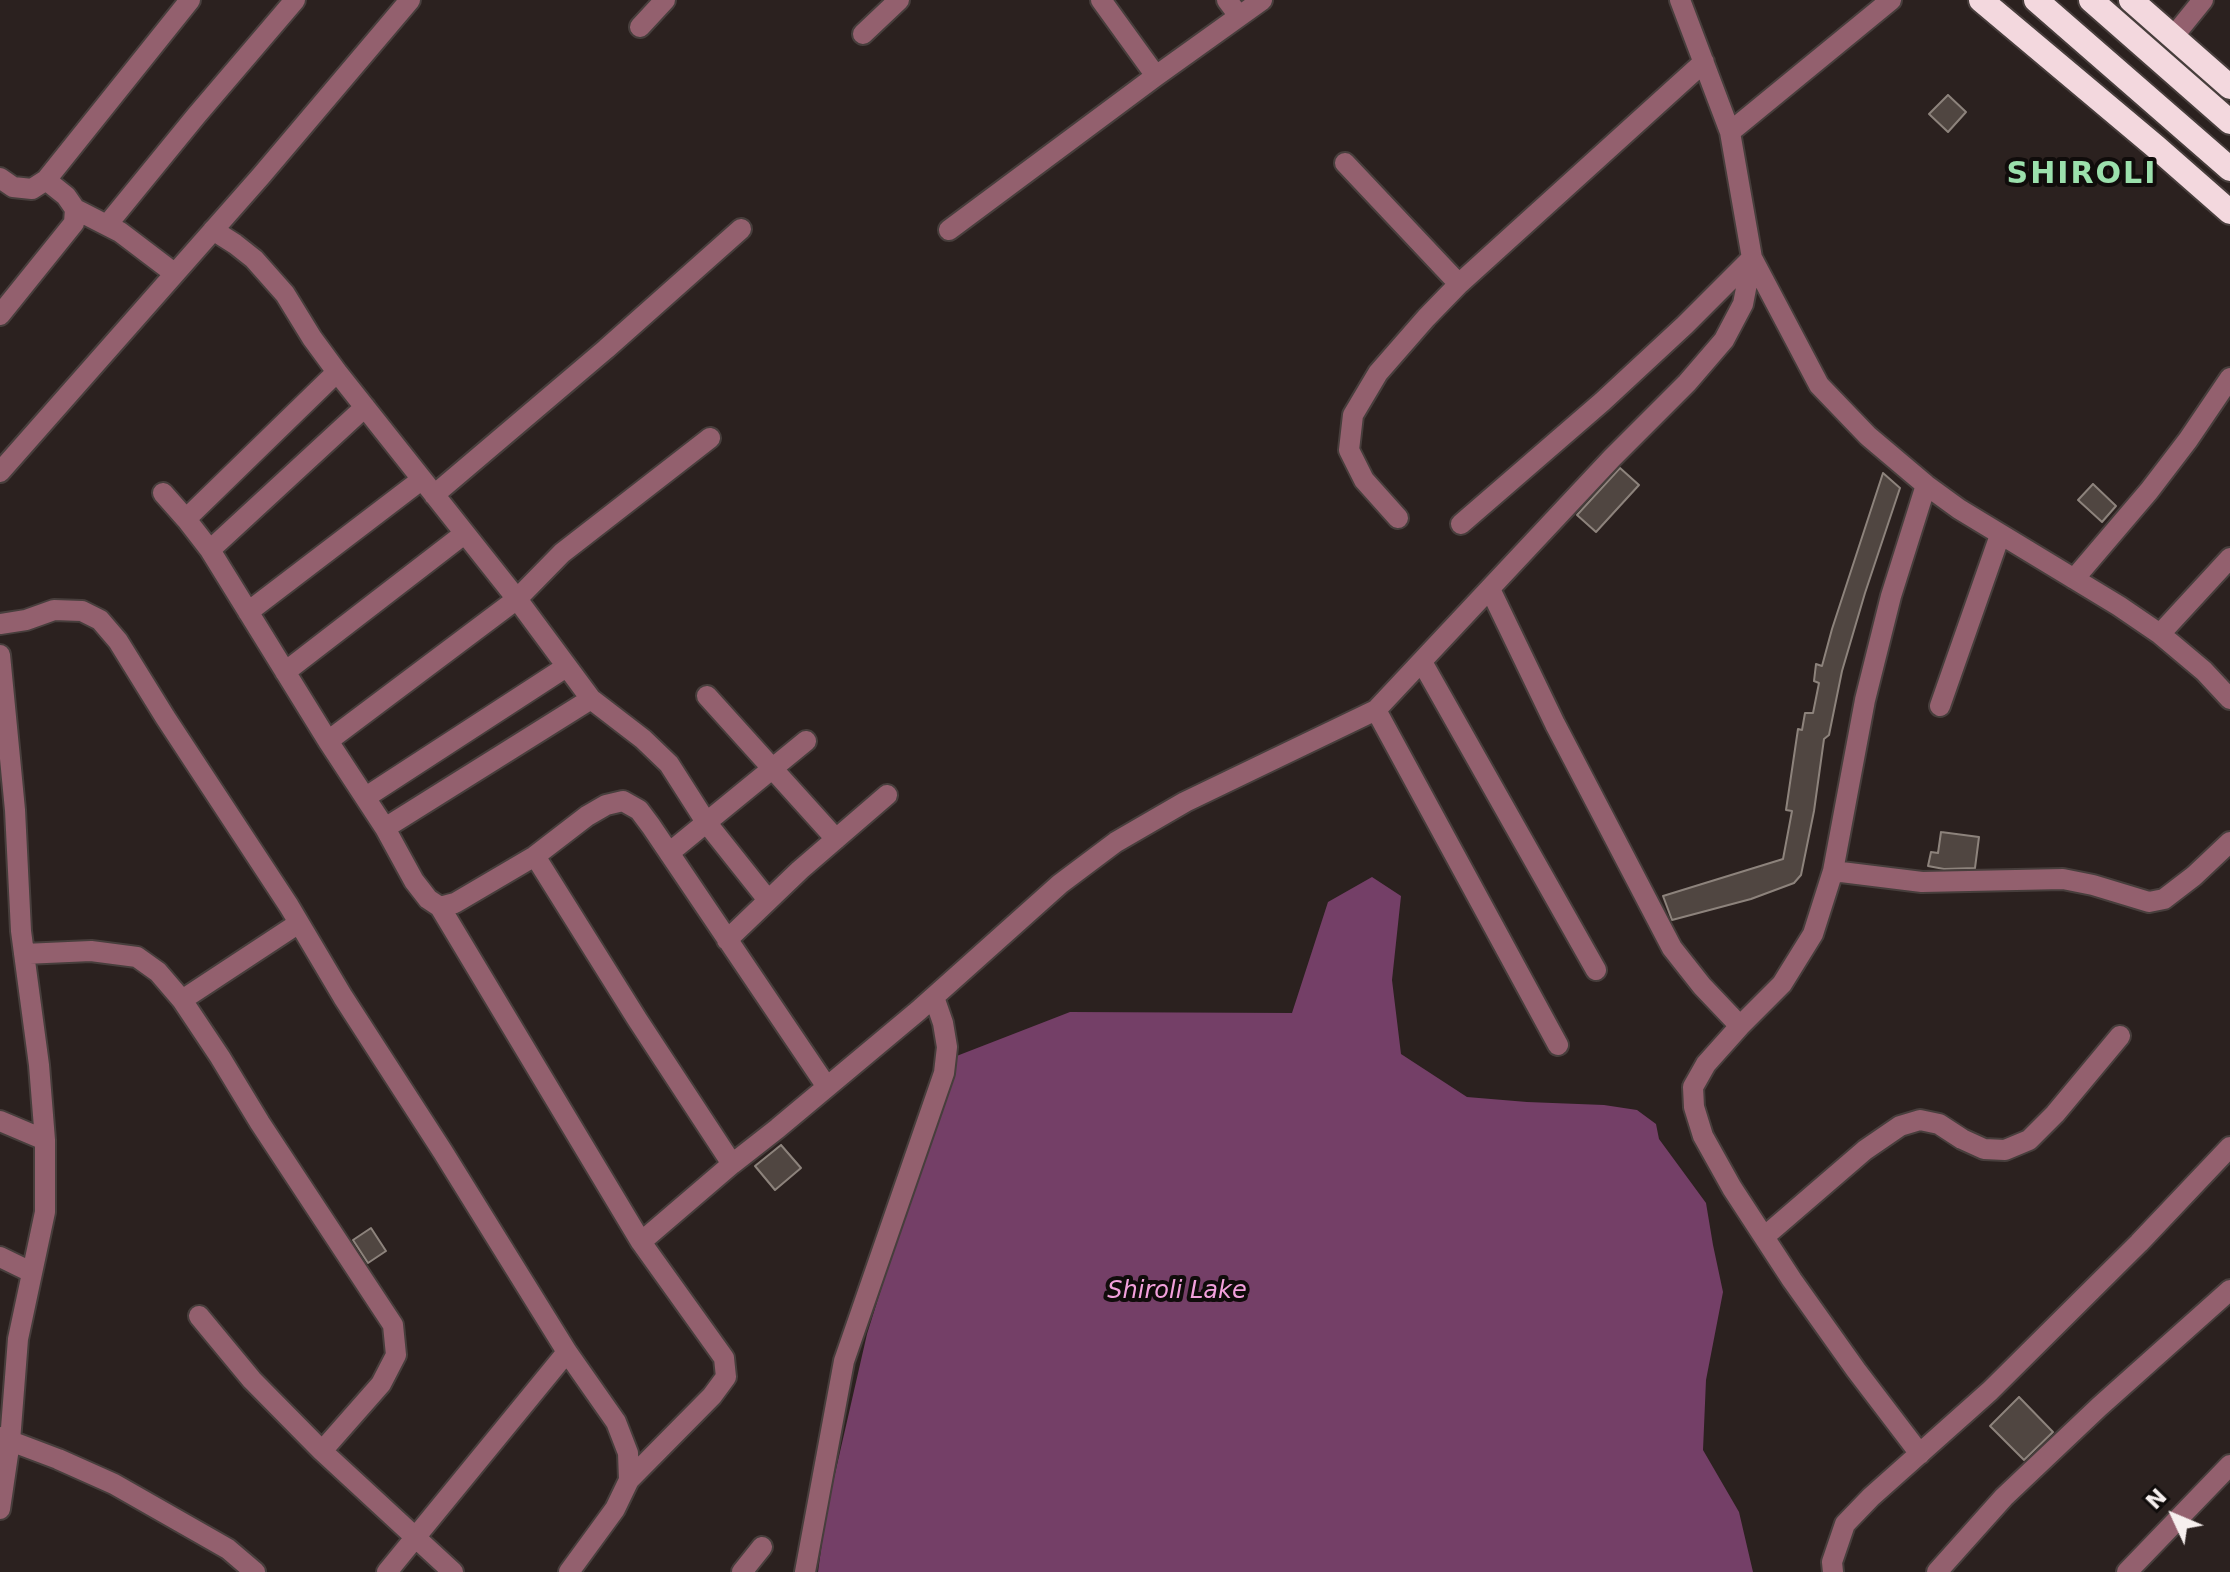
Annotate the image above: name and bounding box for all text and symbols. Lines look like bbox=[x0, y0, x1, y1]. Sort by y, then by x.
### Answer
district label: SHIROLI bbox=[2007, 157, 2157, 193]
water label: Shiroli Lake bbox=[1107, 1278, 1247, 1306]
north arrow bbox=[2134, 1476, 2214, 1556]
text: N bbox=[2141, 1484, 2172, 1514]

